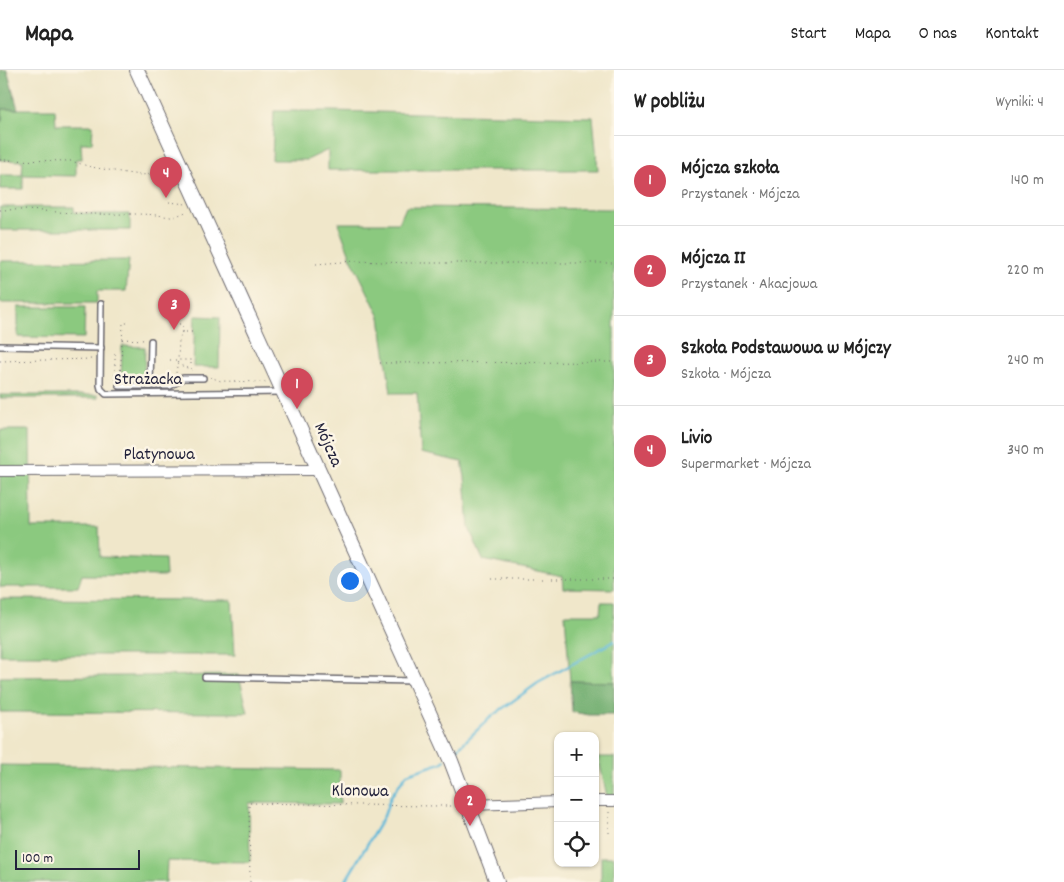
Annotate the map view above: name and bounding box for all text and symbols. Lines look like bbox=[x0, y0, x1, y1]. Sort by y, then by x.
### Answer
text: Mapa bbox=[25, 18, 73, 52]
text: Start bbox=[790, 22, 827, 47]
text: Mapa bbox=[855, 22, 890, 47]
text: O nas bbox=[918, 22, 957, 47]
text: Kontakt bbox=[985, 22, 1039, 47]
text: W pobliżu bbox=[634, 88, 705, 118]
text: Wyniki: 4 bbox=[996, 91, 1044, 114]
text: Mójcza szkoła bbox=[681, 156, 779, 183]
pin: 4 bbox=[150, 157, 182, 198]
text: 1 bbox=[648, 169, 652, 192]
text: 140 m bbox=[1010, 169, 1044, 192]
text: Przystanek · Mójcza bbox=[681, 183, 800, 206]
text: Mójcza II bbox=[681, 246, 745, 273]
text: 2 bbox=[647, 259, 654, 282]
text: 220 m bbox=[1007, 259, 1044, 282]
text: Przystanek · Akacjowa bbox=[681, 273, 817, 296]
pin: 3 bbox=[158, 289, 190, 330]
text: Szkoła Podstawowa w Mójczy bbox=[681, 336, 891, 363]
text: 3 bbox=[646, 349, 654, 372]
text: 240 m bbox=[1007, 349, 1044, 372]
text: Szkoła · Mójcza bbox=[681, 363, 771, 386]
street label: Strażacka bbox=[114, 368, 183, 393]
pin: 1 bbox=[281, 368, 313, 409]
street label: Mójcza bbox=[306, 419, 348, 472]
text: Livio bbox=[681, 426, 712, 453]
text: 4 bbox=[647, 439, 653, 462]
text: 340 m bbox=[1007, 439, 1044, 462]
street label: Platynowa bbox=[123, 443, 195, 468]
text: Supermarket · Mójcza bbox=[681, 453, 811, 476]
your location bbox=[337, 568, 363, 594]
map controls bbox=[554, 732, 599, 867]
button: + bbox=[554, 732, 599, 777]
button: − bbox=[554, 777, 599, 822]
street label: Klonowa bbox=[331, 779, 389, 805]
pin: 2 bbox=[454, 785, 486, 826]
button: locate bbox=[554, 822, 599, 867]
scale bar bbox=[15, 847, 140, 870]
text: 100 m bbox=[22, 849, 53, 869]

